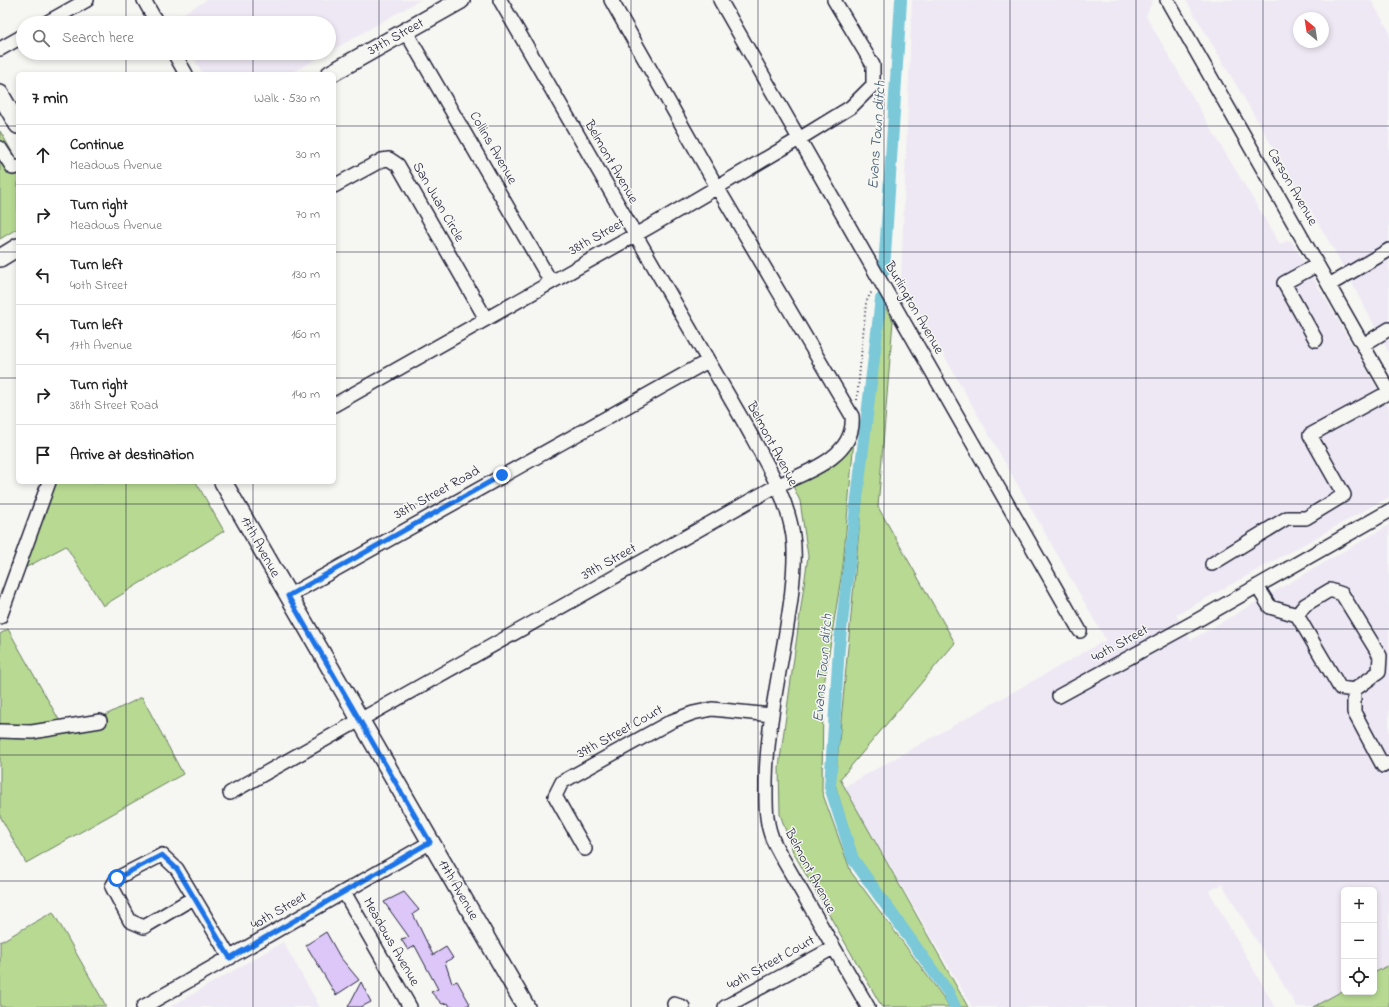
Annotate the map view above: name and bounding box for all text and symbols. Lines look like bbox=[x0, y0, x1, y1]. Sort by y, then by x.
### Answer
north arrow bbox=[1293, 12, 1329, 48]
street label: 37th Street bbox=[364, 13, 428, 61]
search box bbox=[16, 16, 336, 60]
icon: search bbox=[30, 27, 52, 49]
text: Search here bbox=[62, 27, 134, 49]
water label: Evans Town ditch bbox=[862, 79, 892, 190]
text: 7 min bbox=[32, 86, 68, 111]
text: Walk · 530 m bbox=[254, 89, 320, 108]
street label: Collins Avenue bbox=[464, 108, 523, 189]
street label: Belmont Avenue bbox=[578, 116, 644, 208]
text: Continue bbox=[70, 134, 124, 156]
icon: ahead bbox=[32, 144, 54, 166]
street label: Carson Avenue bbox=[1261, 144, 1323, 230]
text: 30 m bbox=[296, 145, 320, 164]
text: Meadows Avenue bbox=[70, 156, 162, 175]
street label: San Juan Circle bbox=[407, 158, 470, 246]
text: Turn right bbox=[70, 194, 128, 216]
icon: right bbox=[32, 204, 54, 226]
text: 70 m bbox=[296, 205, 320, 224]
street label: 38th Street bbox=[565, 213, 629, 261]
text: Meadows Avenue bbox=[70, 216, 162, 235]
text: Turn left bbox=[70, 254, 123, 276]
street label: Burlington Avenue bbox=[878, 257, 949, 359]
icon: left bbox=[32, 264, 54, 286]
text: 130 m bbox=[292, 265, 320, 284]
text: 40th Street bbox=[70, 276, 128, 295]
text: Turn left bbox=[70, 314, 123, 336]
icon: left bbox=[32, 324, 54, 346]
text: 160 m bbox=[291, 325, 320, 344]
text: 17th Avenue bbox=[70, 336, 132, 355]
text: Turn right bbox=[70, 374, 128, 396]
icon: right bbox=[32, 384, 54, 406]
text: 140 m bbox=[292, 385, 320, 404]
text: 38th Street Road bbox=[70, 396, 158, 415]
street label: Belmont Avenue bbox=[740, 397, 803, 491]
icon: arrive bbox=[32, 444, 54, 466]
text: Arrive at destination bbox=[70, 444, 194, 466]
street label: 38th Street Road bbox=[390, 461, 484, 525]
route end bbox=[493, 466, 511, 484]
street label: 17th Avenue bbox=[235, 513, 286, 582]
street label: 39th Street bbox=[578, 538, 641, 586]
water label: Evans Town ditch bbox=[807, 612, 839, 723]
street label: 40th Street bbox=[1088, 620, 1152, 668]
street label: 39th Street Court bbox=[573, 699, 667, 764]
street label: Belmont Avenue bbox=[778, 824, 841, 918]
street label: 17th Avenue bbox=[432, 856, 484, 925]
route start bbox=[108, 869, 126, 887]
street label: 40th Street bbox=[247, 886, 311, 936]
map controls bbox=[1341, 887, 1377, 995]
button: + bbox=[1341, 887, 1377, 923]
street label: Meadows Avenue bbox=[357, 894, 425, 991]
button: − bbox=[1341, 923, 1377, 959]
street label: 40th Street Court bbox=[723, 930, 819, 996]
button: locate bbox=[1341, 959, 1377, 995]

